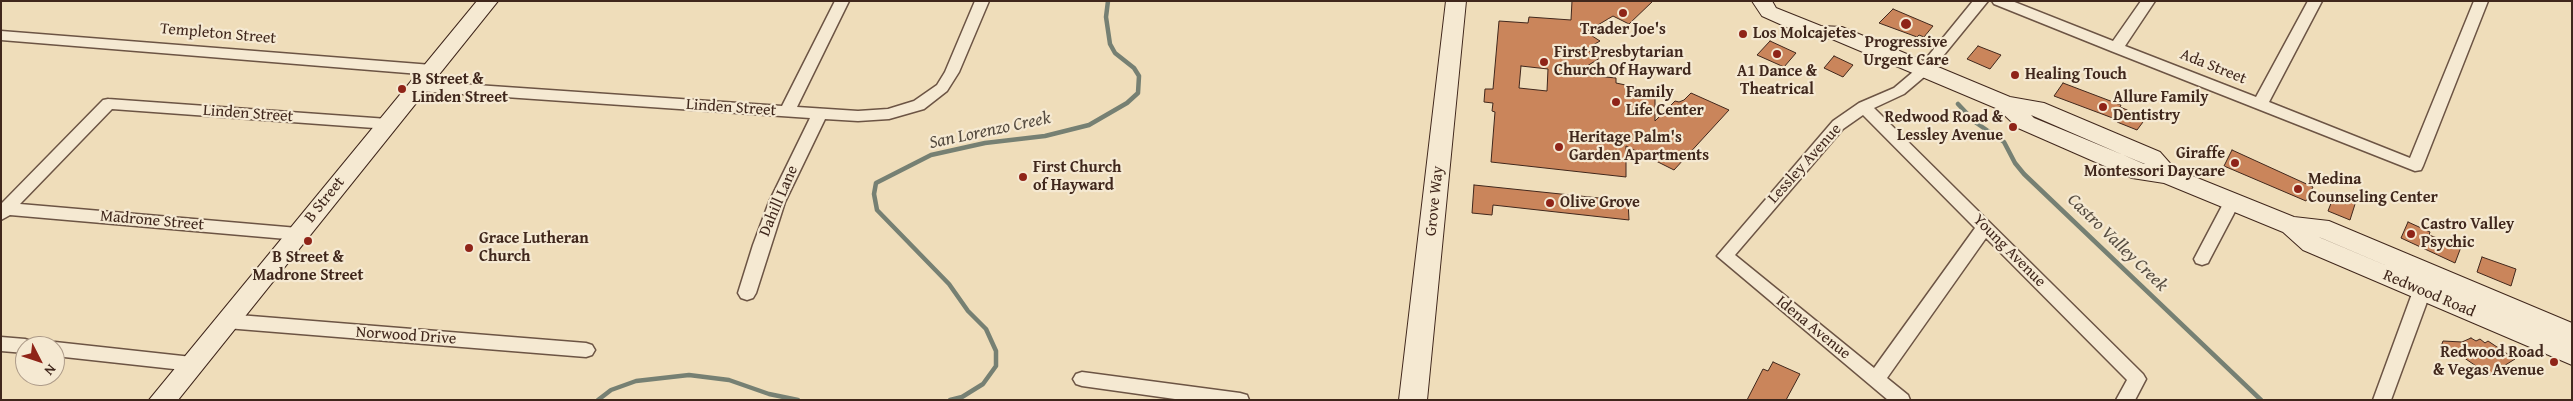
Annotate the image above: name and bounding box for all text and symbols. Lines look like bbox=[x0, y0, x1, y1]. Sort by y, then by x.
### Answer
marker: Trader Joe's bbox=[1617, 7, 1629, 19]
marker: Progressive Urgent Care bbox=[1899, 17, 1913, 31]
street label: Templeton Street bbox=[159, 19, 277, 49]
place label: Trader Joe's bbox=[1580, 20, 1666, 40]
place label: Los Molcajetes bbox=[1753, 24, 1856, 44]
marker: Los Molcajetes bbox=[1737, 28, 1749, 40]
place label: Progressive Urgent Care bbox=[1863, 33, 1949, 71]
place label: First Presbytarian Church Of Hayward bbox=[1554, 43, 1691, 81]
street label: Ada Street bbox=[2177, 45, 2249, 89]
marker: A1 Dance & Theatrical bbox=[1771, 48, 1783, 60]
marker: First Presbytarian Church Of Hayward bbox=[1538, 56, 1550, 68]
place label: A1 Dance & Theatrical bbox=[1737, 62, 1817, 100]
place label: Healing Touch bbox=[2025, 65, 2127, 85]
marker: Healing Touch bbox=[2009, 69, 2021, 81]
place label: B Street & Linden Street bbox=[412, 70, 508, 108]
marker: B Street & Linden Street bbox=[396, 83, 408, 95]
place label: Family Life Center bbox=[1626, 83, 1704, 121]
place label: Allure Family Dentistry bbox=[2113, 88, 2209, 126]
street label: Linden Street bbox=[685, 95, 777, 121]
marker: Family Life Center bbox=[1610, 96, 1622, 108]
street label: Linden Street bbox=[202, 101, 294, 127]
marker: Allure Family Dentistry bbox=[2097, 101, 2109, 113]
water label: San Lorenzo Creek bbox=[927, 108, 1053, 154]
place label: Redwood Road & Lessley Avenue bbox=[1884, 108, 2003, 146]
street label: Lessley Avenue bbox=[1764, 120, 1846, 208]
marker: Redwood Road & Lessley Avenue bbox=[2007, 121, 2019, 133]
place label: Heritage Palm's Garden Apartments bbox=[1569, 128, 1709, 166]
marker: Heritage Palm's Garden Apartments bbox=[1553, 141, 1565, 153]
place label: Giraffe Montessori Daycare bbox=[2084, 144, 2225, 182]
marker: Giraffe Montessori Daycare bbox=[2229, 157, 2241, 169]
place label: First Church of Hayward bbox=[1033, 158, 1121, 196]
street label: Dahill Lane bbox=[755, 163, 803, 239]
street label: Grove Way bbox=[1422, 165, 1448, 237]
place label: Medina Counseling Center bbox=[2308, 170, 2438, 208]
marker: First Church of Hayward bbox=[1017, 171, 1029, 183]
street label: B Street bbox=[301, 173, 349, 227]
marker: Medina Counseling Center bbox=[2292, 183, 2304, 195]
water label: Castro Valley Creek bbox=[2062, 190, 2172, 296]
place label: Olive Grove bbox=[1560, 193, 1640, 213]
marker: Olive Grove bbox=[1544, 197, 1556, 209]
street label: Madrone Street bbox=[99, 207, 205, 235]
street label: Young Avenue bbox=[1969, 211, 2049, 291]
place label: Castro Valley Psychic bbox=[2421, 215, 2514, 253]
marker: Castro Valley Psychic bbox=[2405, 228, 2417, 240]
place label: Grace Lutheran Church bbox=[479, 229, 589, 267]
marker: B Street & Madrone Street bbox=[302, 235, 314, 247]
marker: Grace Lutheran Church bbox=[463, 242, 475, 254]
place label: B Street & Madrone Street bbox=[253, 248, 363, 286]
street label: Redwood Road bbox=[2380, 266, 2478, 322]
street label: Idena Avenue bbox=[1772, 292, 1854, 364]
street label: Norwood Drive bbox=[355, 323, 457, 349]
north arrow bbox=[15, 336, 65, 386]
place label: Redwood Road & Vegas Avenue bbox=[2433, 343, 2544, 381]
marker: Redwood Road & Vegas Avenue bbox=[2548, 356, 2560, 368]
text: N bbox=[40, 360, 61, 380]

